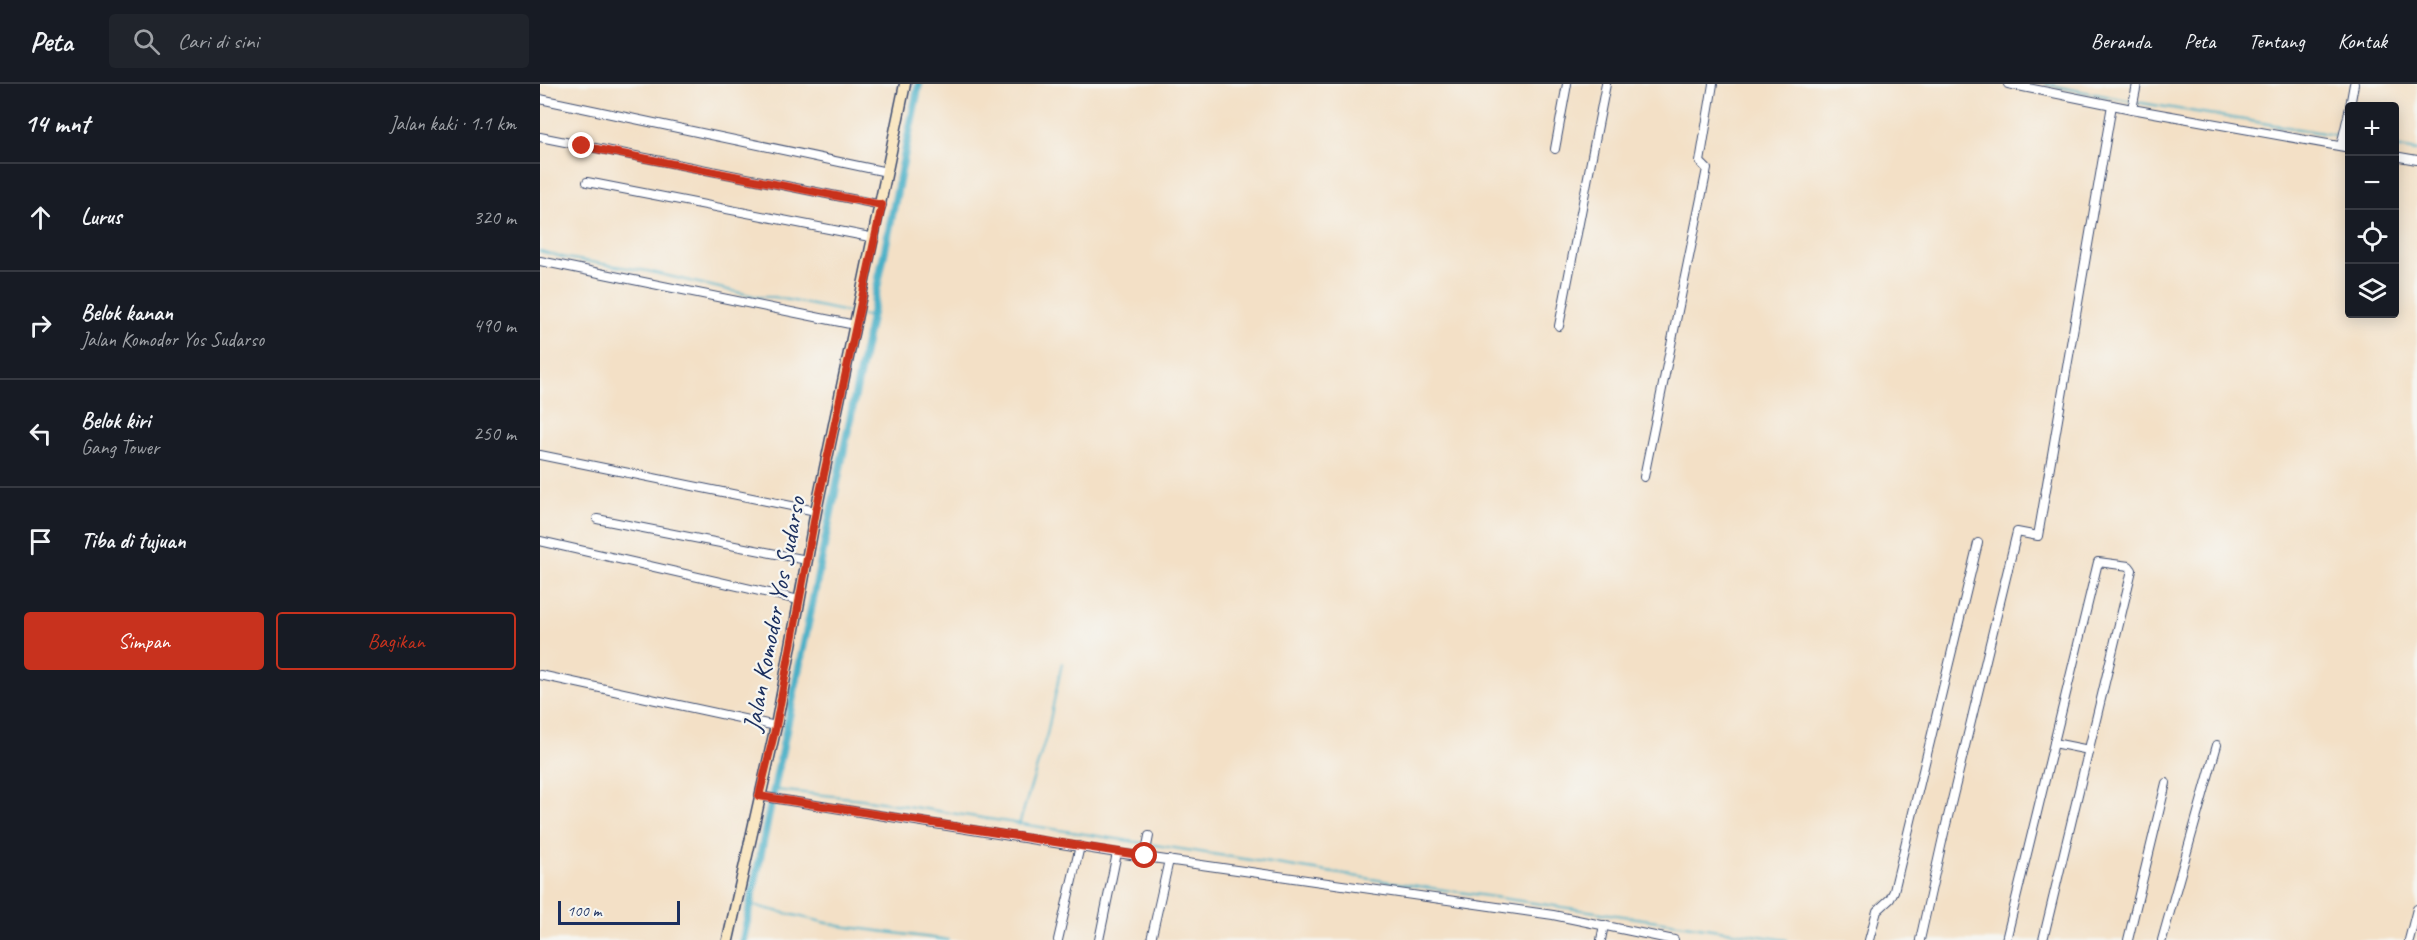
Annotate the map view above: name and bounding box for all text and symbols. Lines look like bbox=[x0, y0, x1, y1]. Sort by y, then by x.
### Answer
search box bbox=[109, 14, 529, 68]
text: Peta bbox=[30, 24, 73, 59]
icon: search bbox=[130, 25, 163, 58]
text: Cari di sini bbox=[178, 27, 259, 55]
text: Beranda bbox=[2091, 28, 2151, 54]
text: Peta bbox=[2184, 28, 2215, 54]
text: Tentang bbox=[2248, 28, 2305, 54]
text: Kontak bbox=[2338, 28, 2387, 54]
map controls bbox=[2345, 102, 2399, 318]
button: + bbox=[2345, 102, 2399, 156]
text: 14 mnt bbox=[24, 107, 89, 140]
text: Jalan kaki · 1.1 km bbox=[390, 111, 516, 136]
route end bbox=[568, 132, 594, 158]
button: − bbox=[2345, 156, 2399, 210]
icon: ahead bbox=[24, 201, 57, 234]
text: Lurus bbox=[81, 203, 121, 231]
text: 320 m bbox=[473, 205, 516, 230]
button: locate bbox=[2345, 210, 2399, 264]
button: layers bbox=[2345, 264, 2399, 318]
text: Belok kanan bbox=[81, 299, 173, 327]
icon: right bbox=[24, 309, 57, 342]
text: 490 m bbox=[473, 313, 516, 338]
text: Jalan Komodor Yos Sudarso bbox=[81, 327, 264, 352]
text: Belok kiri bbox=[81, 407, 150, 435]
icon: left bbox=[24, 417, 57, 450]
text: 250 m bbox=[473, 421, 516, 446]
text: Gang Tower bbox=[81, 435, 159, 460]
street label: Jalan Komodor Yos Sudarso bbox=[735, 492, 813, 736]
icon: arrive bbox=[24, 525, 57, 558]
text: Tiba di tujuan bbox=[81, 527, 186, 555]
button: Simpan bbox=[24, 612, 264, 670]
button: Bagikan bbox=[276, 612, 516, 670]
route start bbox=[1131, 842, 1157, 868]
scale bar bbox=[558, 898, 680, 926]
text: 100 m bbox=[567, 901, 601, 921]

